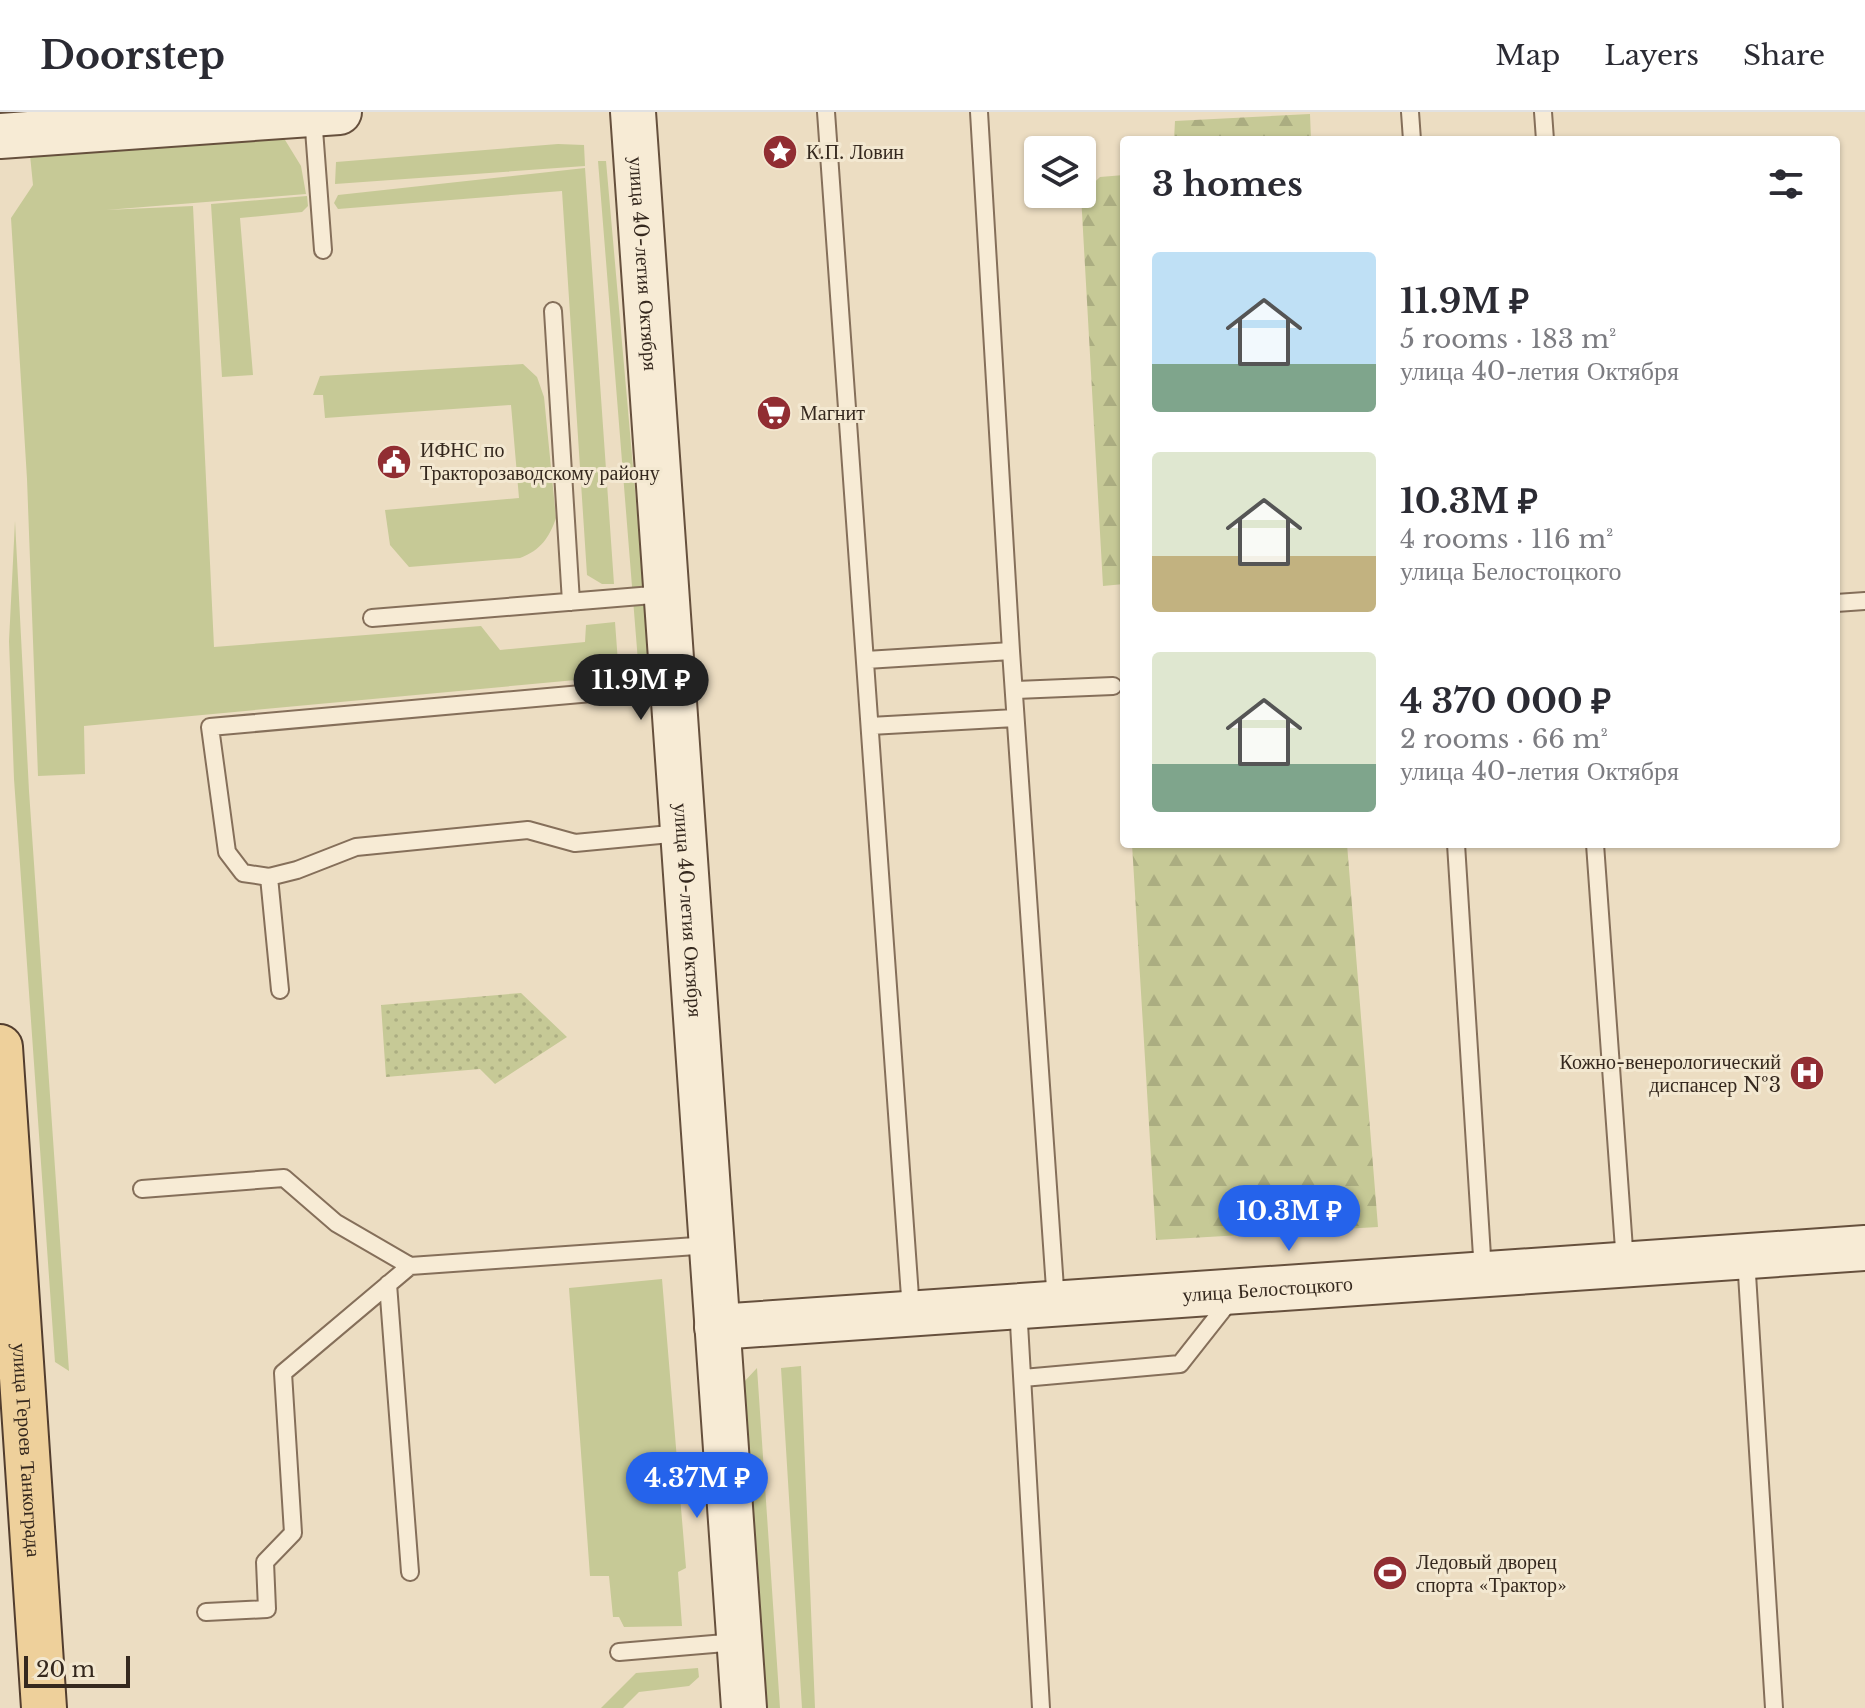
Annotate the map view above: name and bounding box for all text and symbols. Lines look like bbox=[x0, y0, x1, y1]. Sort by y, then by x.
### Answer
text: Doorstep bbox=[40, 32, 225, 79]
text: Map bbox=[1495, 38, 1560, 73]
text: Layers bbox=[1604, 38, 1699, 73]
text: Share bbox=[1743, 38, 1825, 73]
place icon: К.П. Ловин bbox=[761, 133, 799, 171]
map controls bbox=[1024, 136, 1096, 208]
button: layers bbox=[1024, 136, 1096, 208]
place label: К.П. Ловин bbox=[806, 140, 904, 164]
street label: улица 40-летия Октября bbox=[624, 156, 663, 372]
icon: filters bbox=[1764, 162, 1808, 206]
text: 3 homes bbox=[1152, 163, 1303, 205]
text: 11.9M ₽ bbox=[1400, 280, 1529, 322]
icon: home bbox=[1216, 284, 1312, 380]
text: 5 rooms · 183 m² bbox=[1400, 323, 1617, 355]
text: улица 40-летия Октября bbox=[1400, 355, 1679, 387]
supermarket icon: Магнит bbox=[755, 394, 793, 432]
place label: Магнит bbox=[800, 401, 865, 425]
place label: ИФНС по Тракторозаводскому району bbox=[420, 438, 660, 485]
public building icon: ИФНС по Тракторозаводскому району bbox=[375, 443, 413, 481]
text: 10.3M ₽ bbox=[1400, 480, 1538, 522]
icon: home bbox=[1216, 484, 1312, 580]
text: 4 rooms · 116 m² bbox=[1400, 523, 1614, 555]
text: улица Белостоцкого bbox=[1400, 555, 1622, 587]
pin: 11.9M ₽ bbox=[567, 654, 715, 722]
text: 11.9M ₽ bbox=[592, 664, 690, 696]
text: 4 370 000 ₽ bbox=[1400, 680, 1611, 722]
icon: home bbox=[1216, 684, 1312, 780]
text: 2 rooms · 66 m² bbox=[1400, 723, 1608, 755]
text: улица 40-летия Октября bbox=[1400, 755, 1679, 787]
street label: улица 40-летия Октября bbox=[669, 802, 708, 1018]
place label: Кожно-венерологический диспансер №3 bbox=[1560, 1050, 1781, 1097]
hospital icon: Кожно-венерологический диспансер №3 bbox=[1788, 1054, 1826, 1092]
pin: 10.3M ₽ bbox=[1215, 1185, 1363, 1253]
text: 10.3M ₽ bbox=[1236, 1195, 1342, 1227]
street label: улица Белостоцкого bbox=[1182, 1271, 1354, 1307]
street label: улица Героев Танкограда bbox=[8, 1342, 46, 1558]
pin: 4.37M ₽ bbox=[623, 1452, 771, 1520]
text: 4.37M ₽ bbox=[644, 1462, 750, 1494]
place label: Ледовый дворец спорта «Трактор» bbox=[1416, 1550, 1567, 1597]
sports icon: Ледовый дворец спорта «Трактор» bbox=[1371, 1554, 1409, 1592]
scale bar bbox=[24, 1652, 130, 1688]
text: 20 m bbox=[36, 1656, 95, 1683]

